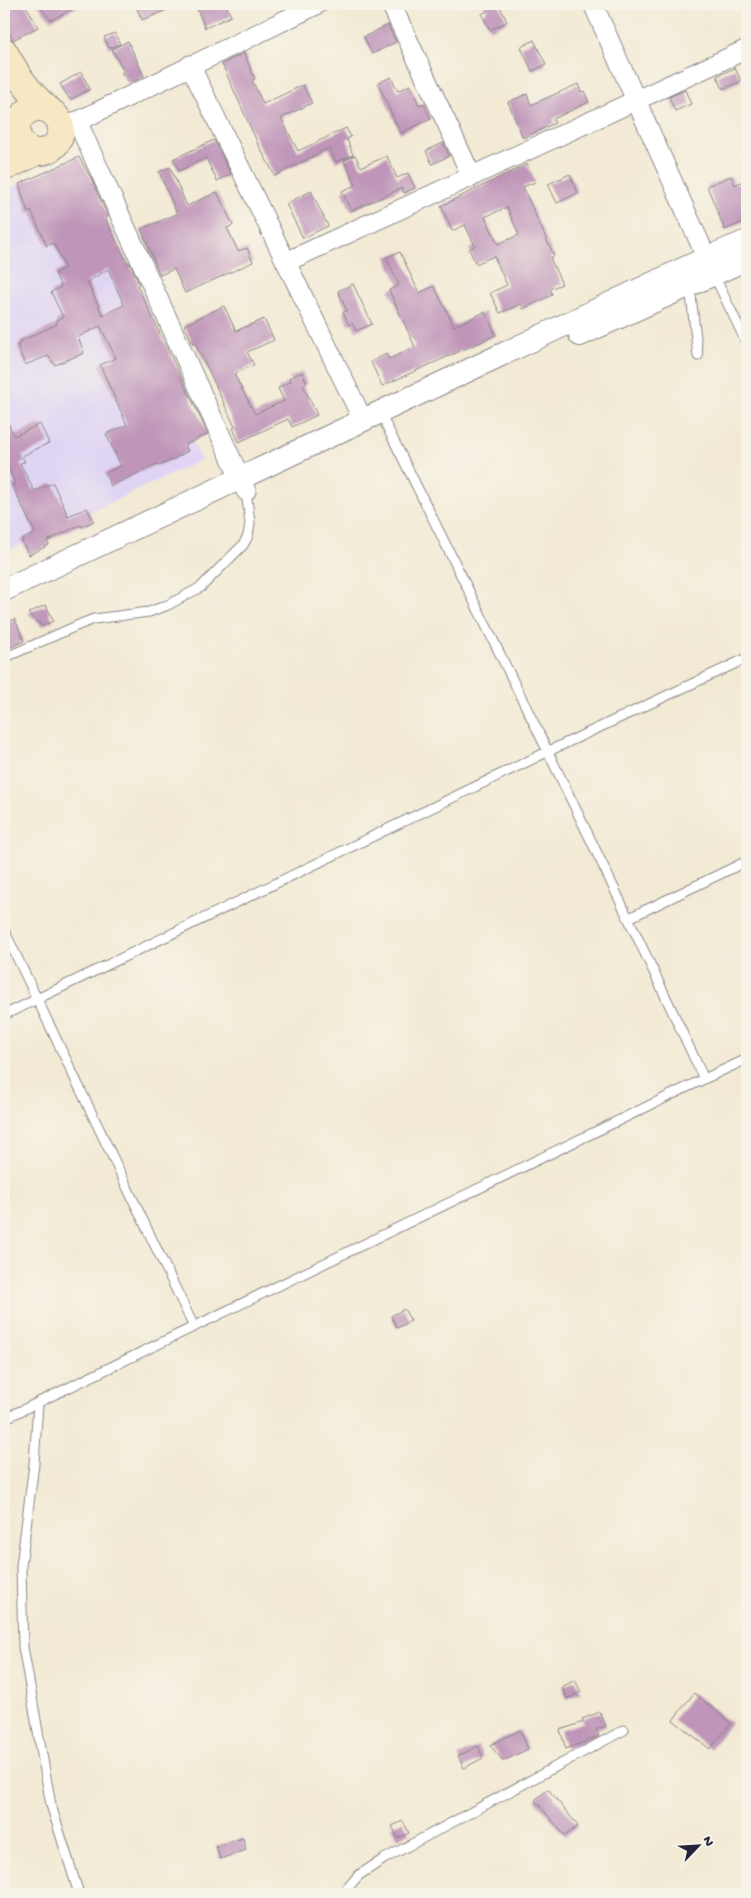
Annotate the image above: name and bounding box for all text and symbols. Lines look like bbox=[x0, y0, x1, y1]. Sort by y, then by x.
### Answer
north arrow bbox=[674, 1820, 724, 1870]
text: N bbox=[698, 1834, 717, 1849]

